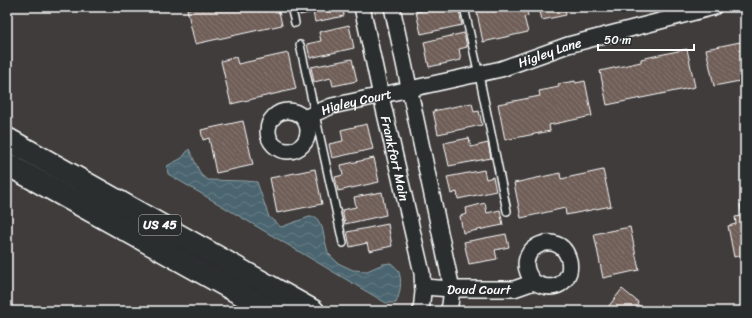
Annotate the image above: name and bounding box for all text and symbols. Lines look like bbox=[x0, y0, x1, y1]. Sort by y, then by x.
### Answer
scale bar bbox=[598, 26, 694, 52]
text: 50 m bbox=[604, 29, 631, 51]
street label: Higley Lane bbox=[515, 30, 584, 74]
street label: Higley Court bbox=[317, 82, 394, 121]
street label: Frankfort Main bbox=[374, 113, 416, 203]
road number: US 45 bbox=[139, 215, 181, 235]
street label: Doud Court bbox=[446, 277, 512, 301]

